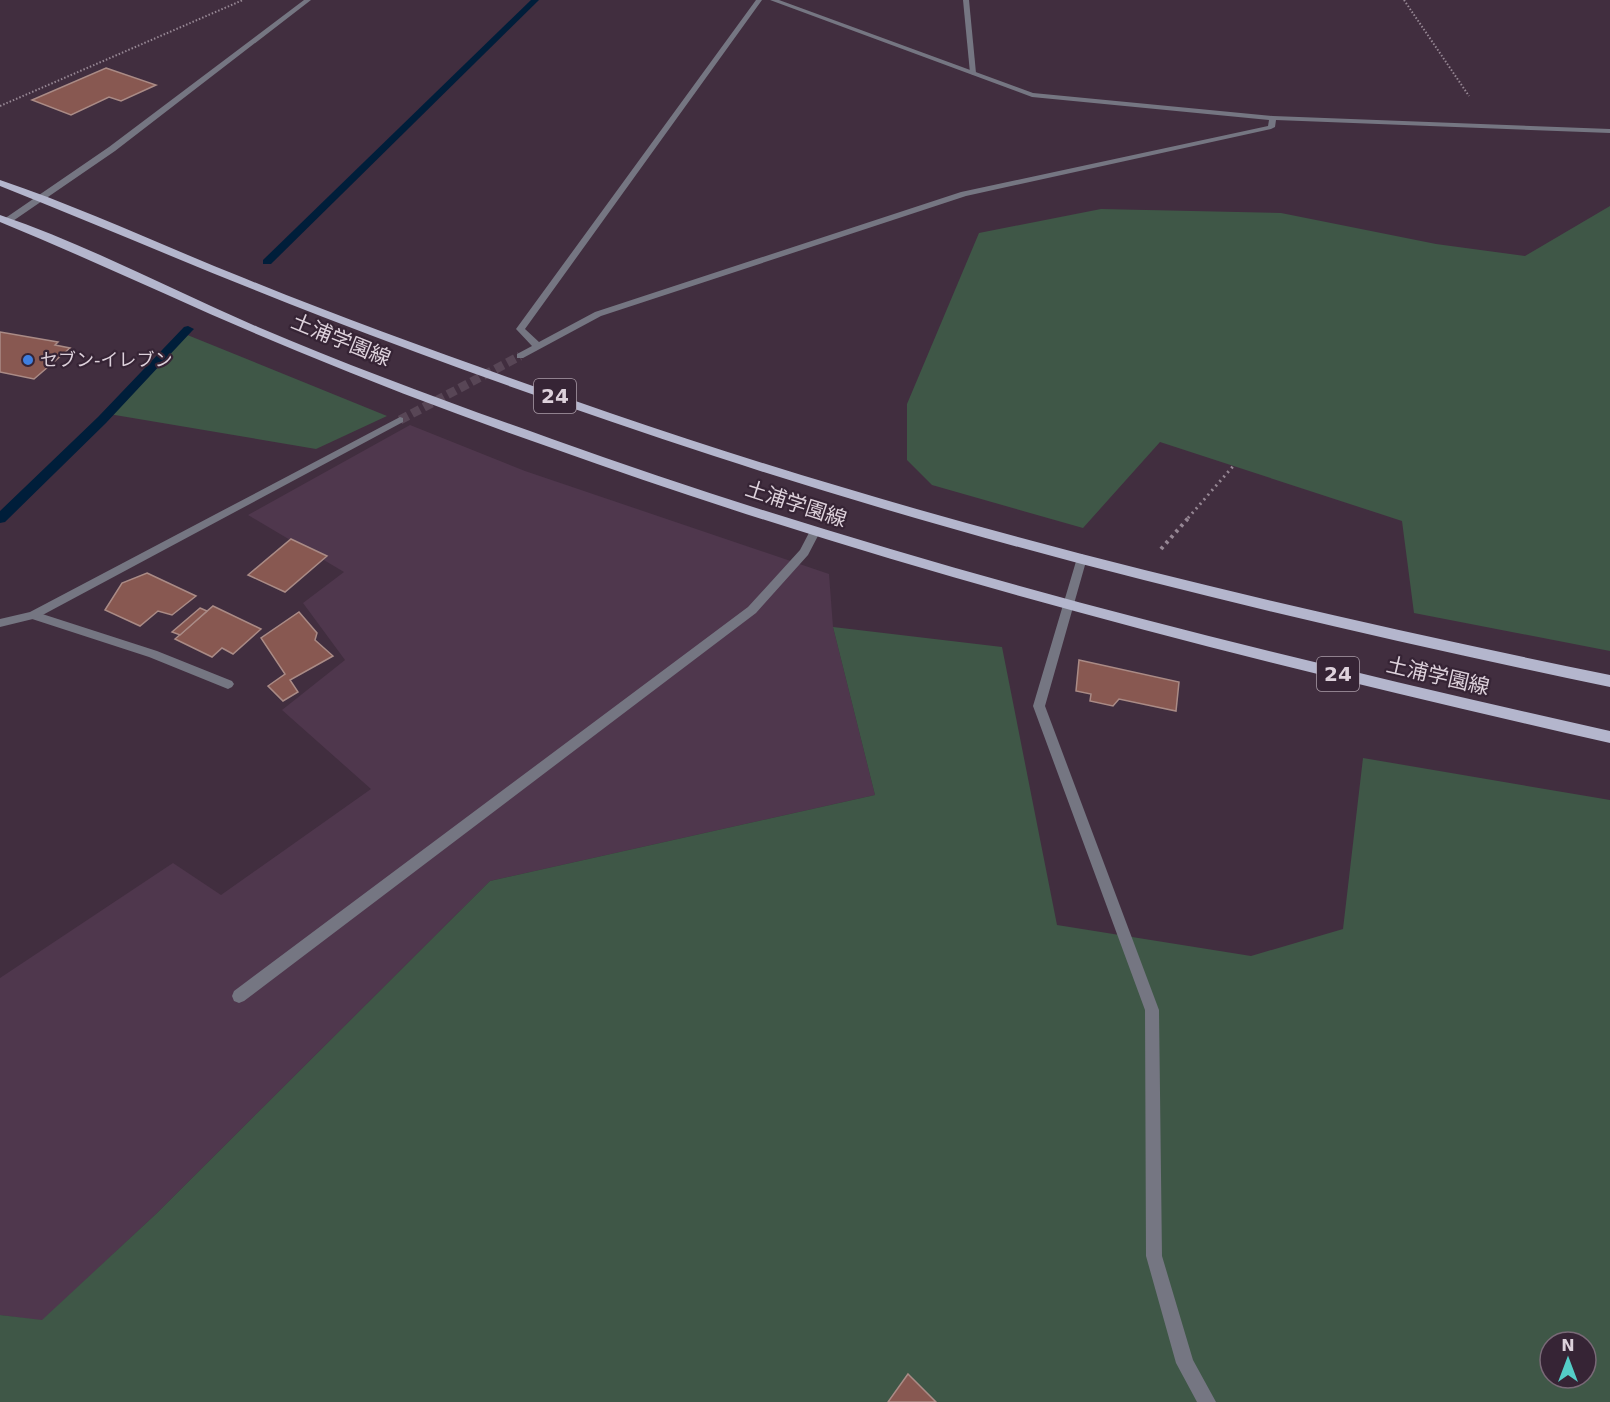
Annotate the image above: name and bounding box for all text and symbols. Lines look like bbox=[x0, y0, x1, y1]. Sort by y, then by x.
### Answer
street label: 土浦学園線 bbox=[288, 309, 394, 371]
place label: セブン-イレブン bbox=[40, 349, 173, 370]
marker: セブン-イレブン bbox=[21, 353, 35, 367]
road number: 24 bbox=[534, 379, 576, 413]
street label: 土浦学園線 bbox=[742, 476, 850, 532]
street label: 土浦学園線 bbox=[1384, 652, 1492, 700]
road number: 24 bbox=[1317, 657, 1359, 691]
north arrow bbox=[1538, 1330, 1598, 1390]
text: N bbox=[1561, 1336, 1575, 1355]

